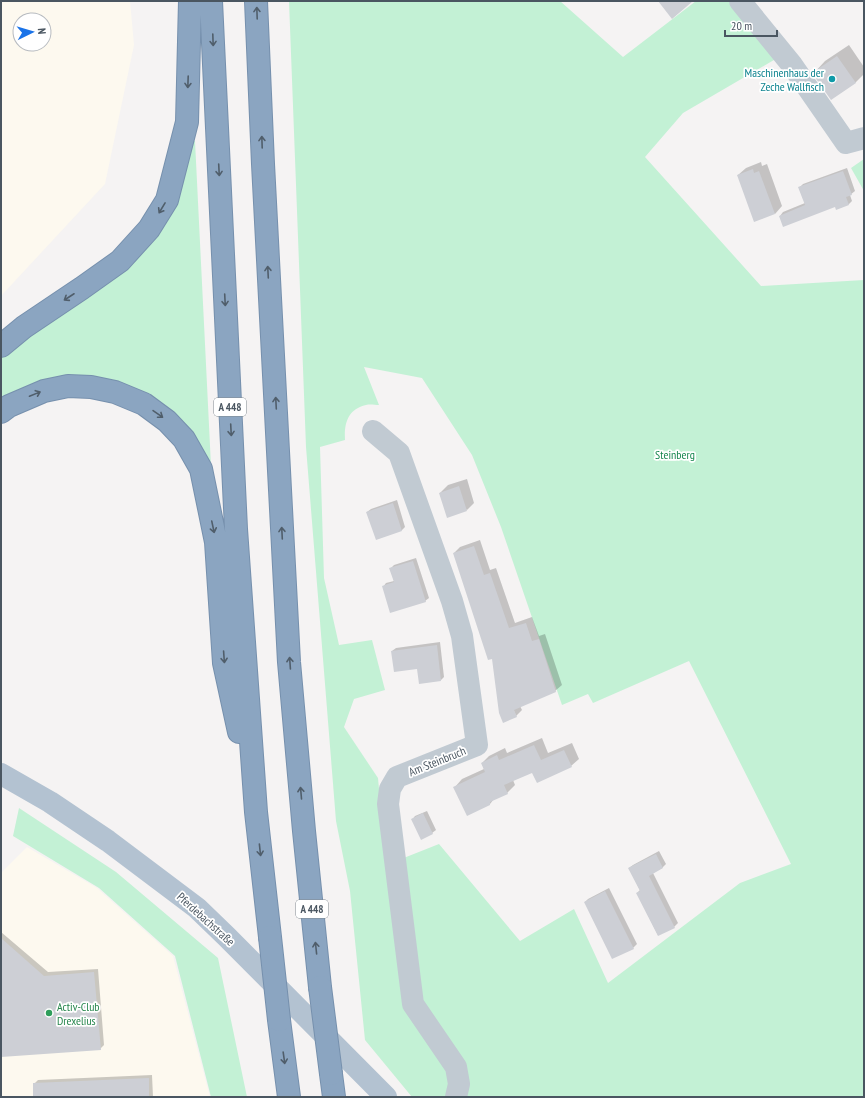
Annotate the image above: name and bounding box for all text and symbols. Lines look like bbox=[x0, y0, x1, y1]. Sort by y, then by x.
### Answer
one-way arrow bbox=[253, 6, 260, 19]
north arrow bbox=[12, 12, 52, 52]
scale bar bbox=[725, 12, 777, 38]
text: 20 m bbox=[731, 18, 752, 33]
text: N bbox=[35, 28, 49, 35]
one-way arrow bbox=[210, 33, 217, 46]
place label: Maschinenhaus der Zeche Wallfisch bbox=[745, 65, 825, 94]
marker: Maschinenhaus der Zeche Wallfisch bbox=[827, 74, 837, 84]
one-way arrow bbox=[184, 75, 192, 88]
one-way arrow bbox=[258, 136, 266, 149]
one-way arrow bbox=[215, 163, 222, 176]
one-way arrow bbox=[157, 202, 165, 214]
one-way arrow bbox=[265, 266, 272, 279]
one-way arrow bbox=[64, 293, 75, 301]
one-way arrow bbox=[221, 293, 229, 306]
one-way arrow bbox=[29, 390, 41, 398]
one-way arrow bbox=[272, 397, 279, 410]
road number: A 448 bbox=[214, 398, 246, 416]
one-way arrow bbox=[152, 410, 163, 418]
one-way arrow bbox=[228, 423, 235, 436]
park label: Steinberg bbox=[655, 447, 695, 462]
one-way arrow bbox=[210, 520, 218, 533]
one-way arrow bbox=[279, 527, 286, 540]
one-way arrow bbox=[221, 650, 228, 663]
one-way arrow bbox=[286, 657, 293, 670]
street label: Am Steinbruch bbox=[406, 743, 468, 779]
one-way arrow bbox=[297, 787, 304, 800]
one-way arrow bbox=[257, 843, 264, 856]
street label: Pferdebachstraße bbox=[174, 889, 238, 949]
road number: A 448 bbox=[296, 900, 328, 918]
one-way arrow bbox=[312, 942, 320, 955]
place label: Activ-Club Drexelius bbox=[57, 999, 100, 1028]
marker: Activ-Club Drexelius bbox=[44, 1008, 54, 1018]
one-way arrow bbox=[280, 1051, 288, 1064]

